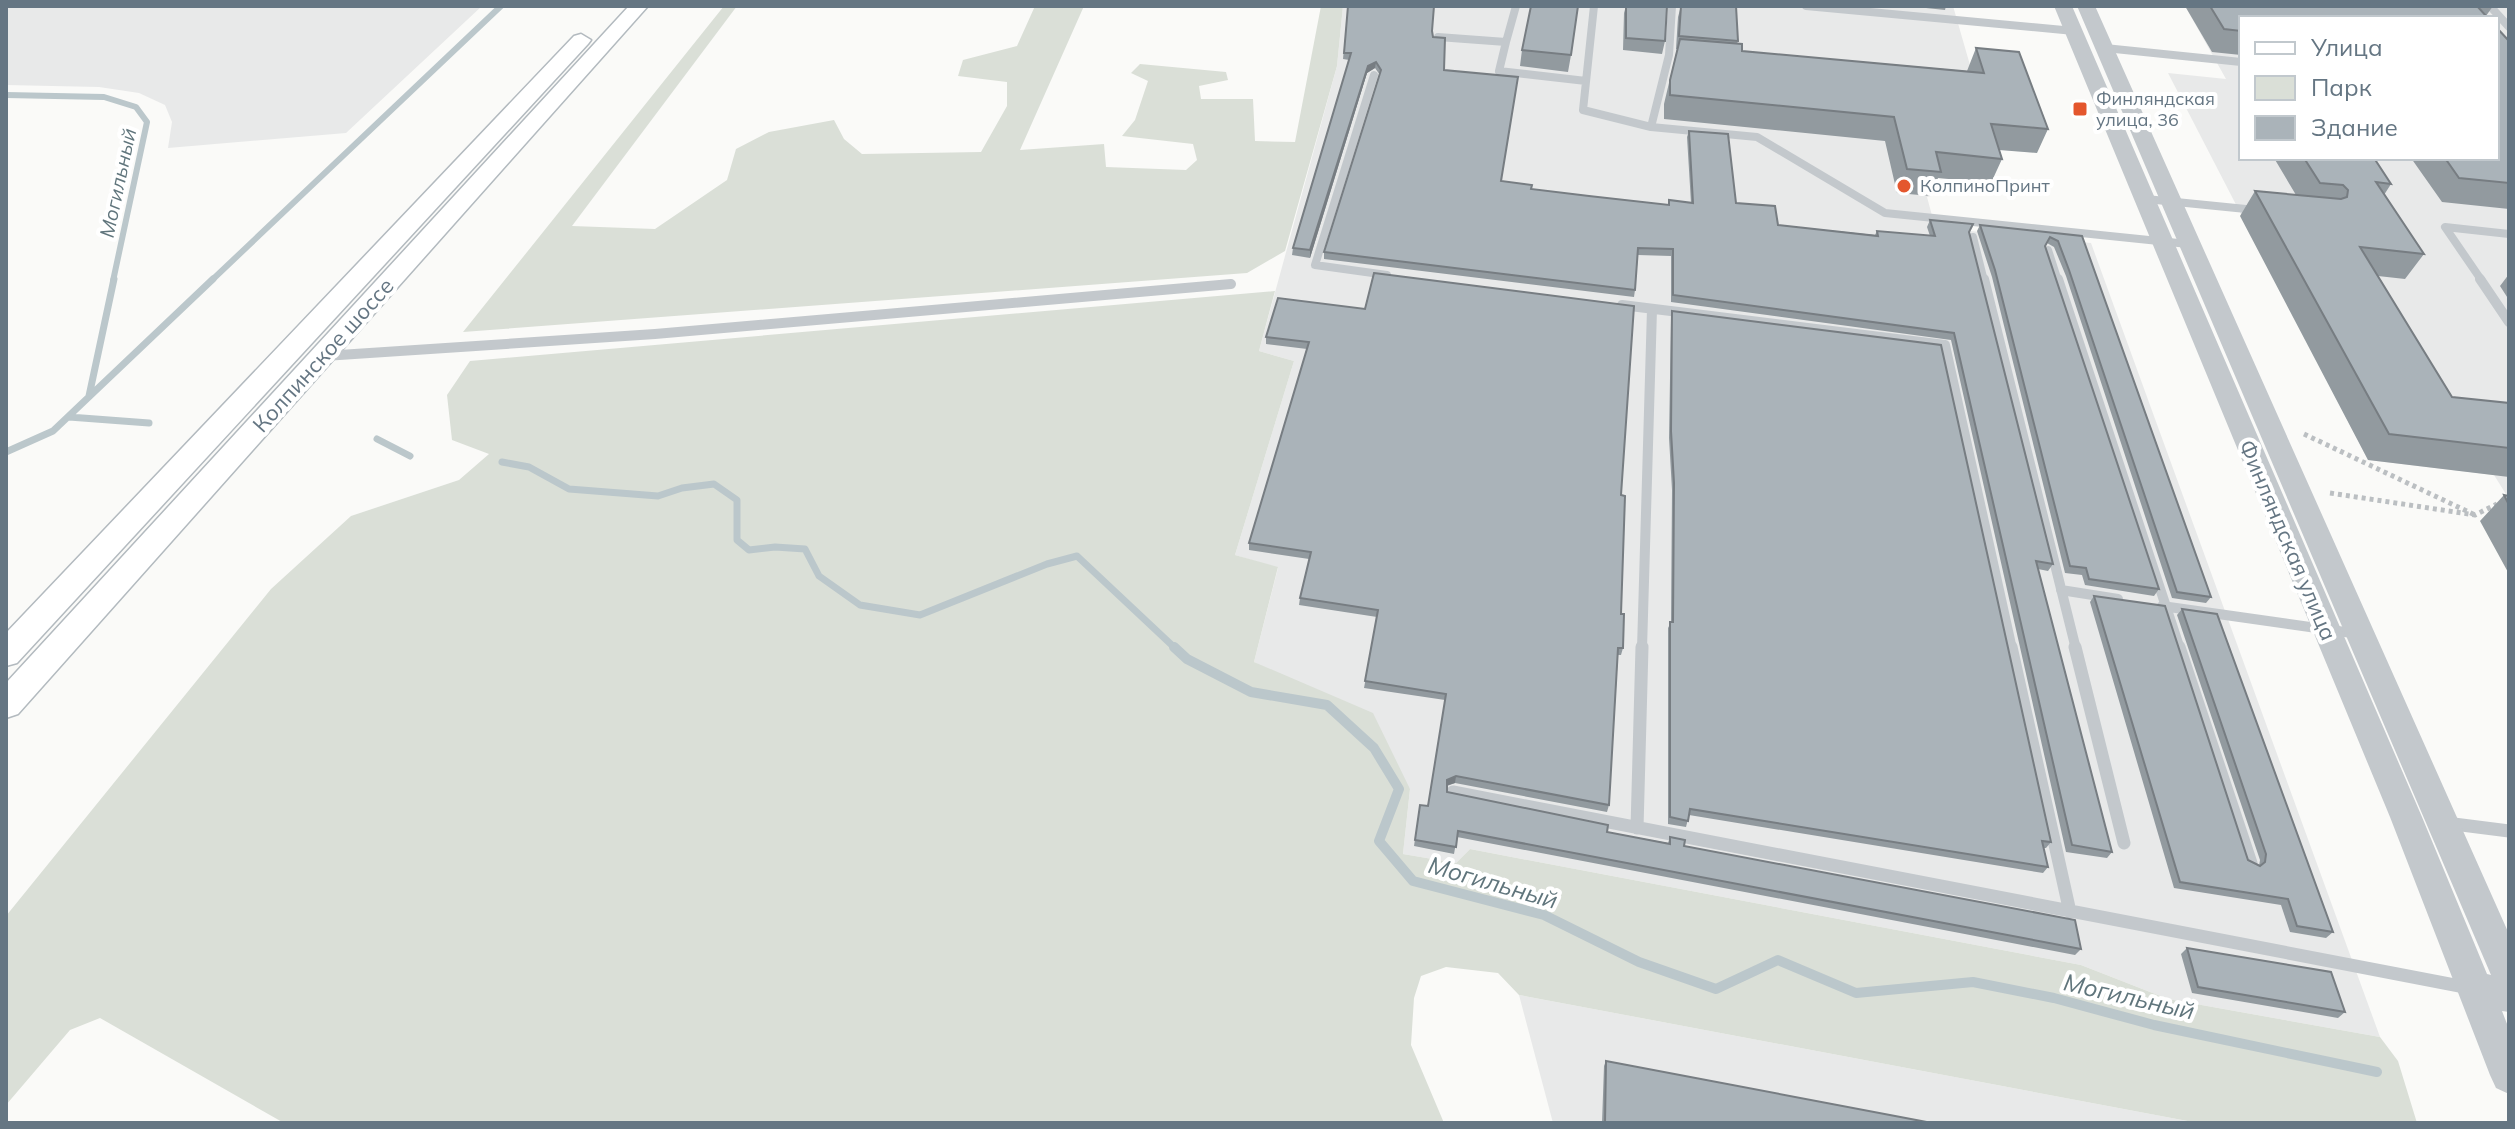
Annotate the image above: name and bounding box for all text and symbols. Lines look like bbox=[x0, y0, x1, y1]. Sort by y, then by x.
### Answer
legend bbox=[2239, 16, 2499, 160]
text: Улица bbox=[2310, 32, 2383, 62]
text: Парк bbox=[2311, 72, 2372, 102]
place label: Финляндская улица, 36 bbox=[2096, 87, 2215, 131]
marker: Финляндская улица, 36 bbox=[2071, 100, 2089, 118]
text: Здание bbox=[2311, 112, 2398, 142]
water label: Могильный bbox=[94, 126, 141, 240]
place label: КолпиноПринт bbox=[1920, 174, 2050, 197]
marker: КолпиноПринт bbox=[1895, 177, 1913, 195]
street label: Колпинское шоссе bbox=[246, 272, 400, 438]
street label: Финляндская улица bbox=[2233, 435, 2343, 645]
water label: Могильный bbox=[1425, 849, 1561, 915]
water label: Могильный bbox=[2061, 966, 2198, 1026]

